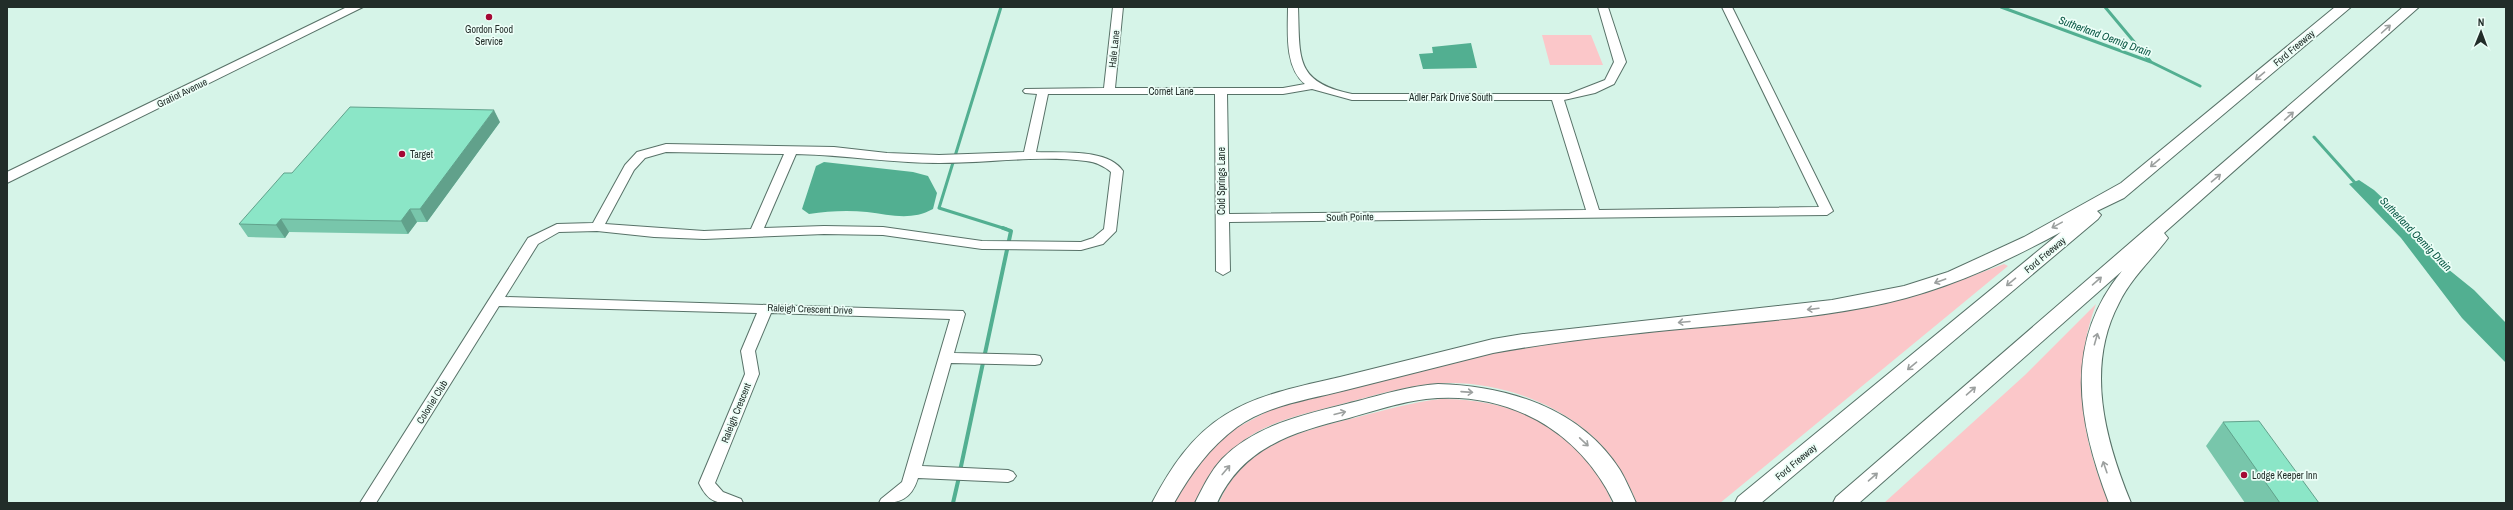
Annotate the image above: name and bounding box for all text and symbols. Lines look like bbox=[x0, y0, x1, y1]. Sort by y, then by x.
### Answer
marker: Gordon Food Service bbox=[484, 12, 494, 22]
north arrow bbox=[2461, 12, 2501, 52]
water label: Sutherland Oemig Drain bbox=[2057, 13, 2153, 59]
text: N bbox=[2478, 15, 2485, 29]
place label: Gordon Food Service bbox=[465, 23, 513, 48]
one-way arrow bbox=[2381, 25, 2391, 34]
street label: Ford Freeway bbox=[2271, 26, 2318, 69]
street label: Hale Lane bbox=[1106, 29, 1122, 68]
one-way arrow bbox=[2254, 72, 2265, 81]
street label: Gratiot Avenue bbox=[155, 75, 210, 111]
street label: Cornet Lane bbox=[1148, 85, 1194, 98]
street label: Adler Park Drive South bbox=[1408, 91, 1493, 104]
one-way arrow bbox=[2284, 111, 2294, 120]
street label: Cold Springs Lane bbox=[1215, 147, 1228, 215]
place label: Target bbox=[410, 148, 434, 161]
marker: Target bbox=[397, 149, 407, 159]
one-way arrow bbox=[2149, 159, 2160, 168]
one-way arrow bbox=[2210, 174, 2221, 183]
water label: Sutherland Oemig Drain bbox=[2377, 194, 2455, 274]
street label: South Pointe bbox=[1326, 210, 1374, 224]
one-way arrow bbox=[2051, 222, 2063, 230]
street label: Ford Freeway bbox=[2022, 233, 2069, 276]
one-way arrow bbox=[2092, 276, 2102, 285]
one-way arrow bbox=[1934, 278, 1946, 286]
one-way arrow bbox=[2006, 278, 2017, 287]
street label: Raleigh Crescent Drive bbox=[767, 301, 853, 317]
one-way arrow bbox=[1807, 305, 1820, 313]
one-way arrow bbox=[1678, 318, 1691, 326]
one-way arrow bbox=[2093, 333, 2100, 346]
one-way arrow bbox=[1906, 361, 1917, 370]
street label: Coloniel Club bbox=[413, 377, 451, 426]
street label: Raleigh Crescent bbox=[718, 381, 754, 445]
one-way arrow bbox=[1966, 387, 1976, 396]
one-way arrow bbox=[1460, 388, 1473, 395]
one-way arrow bbox=[1333, 408, 1346, 416]
one-way arrow bbox=[1579, 437, 1589, 447]
street label: Ford Freeway bbox=[1773, 440, 1820, 483]
one-way arrow bbox=[2101, 461, 2109, 473]
one-way arrow bbox=[1221, 464, 1230, 475]
place label: Lodge Keeper Inn bbox=[2252, 469, 2317, 482]
marker: Lodge Keeper Inn bbox=[2239, 470, 2249, 480]
one-way arrow bbox=[1868, 473, 1878, 482]

